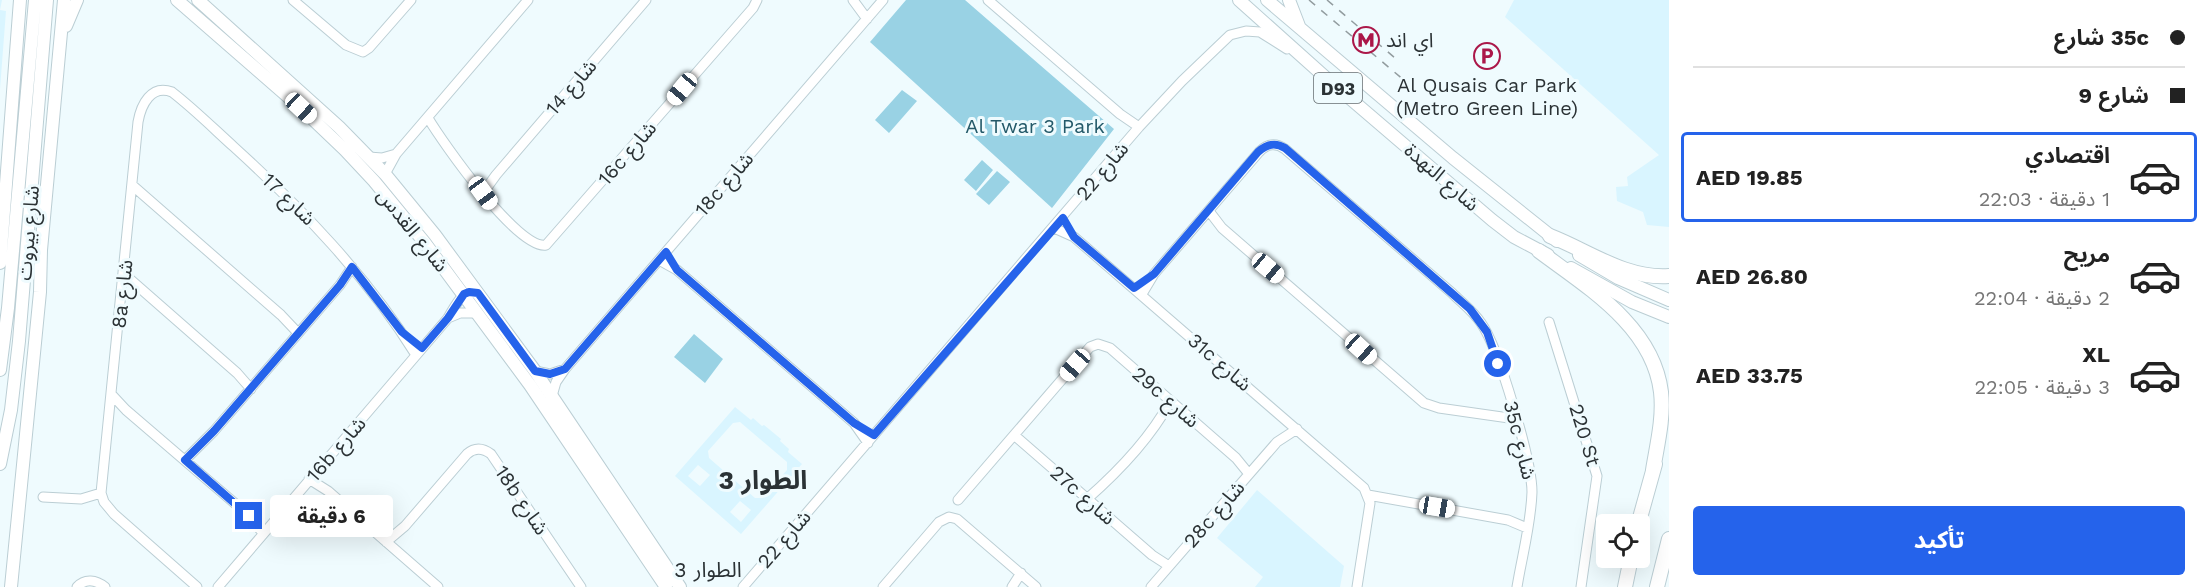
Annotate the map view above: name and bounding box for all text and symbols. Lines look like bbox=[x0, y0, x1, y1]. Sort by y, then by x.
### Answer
metro station icon: اي اند bbox=[1351, 25, 1381, 55]
text: 35c شارع bbox=[2054, 25, 2149, 50]
place label: اي اند bbox=[1386, 28, 1434, 56]
parking icon: Al Qusais Car Park (Metro Green Line) bbox=[1472, 41, 1502, 71]
street label: شارع 14 bbox=[540, 54, 604, 122]
car bbox=[664, 69, 700, 109]
road number: D93 bbox=[1314, 73, 1362, 103]
place label: Al Qusais Car Park (Metro Green Line) bbox=[1396, 73, 1578, 120]
text: شارع 9 bbox=[2079, 83, 2149, 108]
car bbox=[282, 89, 320, 127]
park label: Al Twar 3 Park bbox=[965, 114, 1105, 138]
street label: 16c شارع bbox=[593, 116, 664, 192]
street label: شارع 22 bbox=[1071, 137, 1136, 207]
street label: شارع النهدة bbox=[1398, 138, 1484, 218]
text: اقتصادي bbox=[2025, 143, 2110, 168]
street label: 18c شارع bbox=[690, 147, 761, 223]
icon: car bbox=[2128, 150, 2182, 204]
text: AED 19.85 bbox=[1696, 165, 1803, 190]
street label: شارع 17 bbox=[255, 168, 321, 232]
car bbox=[465, 173, 501, 213]
street label: شارع القدس bbox=[370, 183, 454, 278]
street label: شارع بيروت bbox=[12, 184, 47, 282]
text: 1 دقيقة · 22:03 bbox=[1979, 187, 2110, 211]
text: مريح bbox=[2064, 242, 2110, 267]
icon: car bbox=[2128, 249, 2182, 303]
car bbox=[1248, 250, 1288, 286]
street label: 8a شارع bbox=[106, 258, 141, 330]
text: AED 26.80 bbox=[1696, 264, 1808, 289]
text: 2 دقيقة · 22:04 bbox=[1974, 286, 2110, 310]
street label: 31c شارع bbox=[1181, 328, 1257, 398]
car bbox=[1342, 330, 1380, 368]
text: XL bbox=[2082, 342, 2110, 367]
car bbox=[1056, 346, 1094, 384]
icon: car bbox=[2128, 348, 2182, 402]
route start bbox=[1484, 350, 1511, 377]
street label: 29c شارع bbox=[1126, 361, 1204, 435]
text: AED 33.75 bbox=[1696, 363, 1803, 388]
text: 3 دقيقة · 22:05 bbox=[1974, 375, 2110, 399]
street label: 35c شارع bbox=[1496, 398, 1541, 483]
street label: 220 St bbox=[1564, 401, 1606, 470]
street label: 16b شارع bbox=[301, 412, 373, 488]
street label: 27c شارع bbox=[1043, 460, 1121, 532]
street label: 18b شارع bbox=[488, 461, 554, 541]
district label: الطوار 3 bbox=[719, 465, 807, 495]
street label: 28c شارع bbox=[1178, 476, 1252, 554]
callout: 6 دقيقة bbox=[270, 495, 393, 537]
car bbox=[1418, 495, 1456, 519]
route end bbox=[235, 502, 262, 529]
text: 6 دقيقة bbox=[297, 504, 366, 528]
street label: شارع 22 bbox=[752, 505, 818, 575]
button: تأكيد bbox=[1693, 506, 2185, 575]
map controls bbox=[1596, 514, 1650, 568]
button: locate bbox=[1596, 514, 1650, 568]
district label: الطوار 3 bbox=[674, 557, 742, 582]

